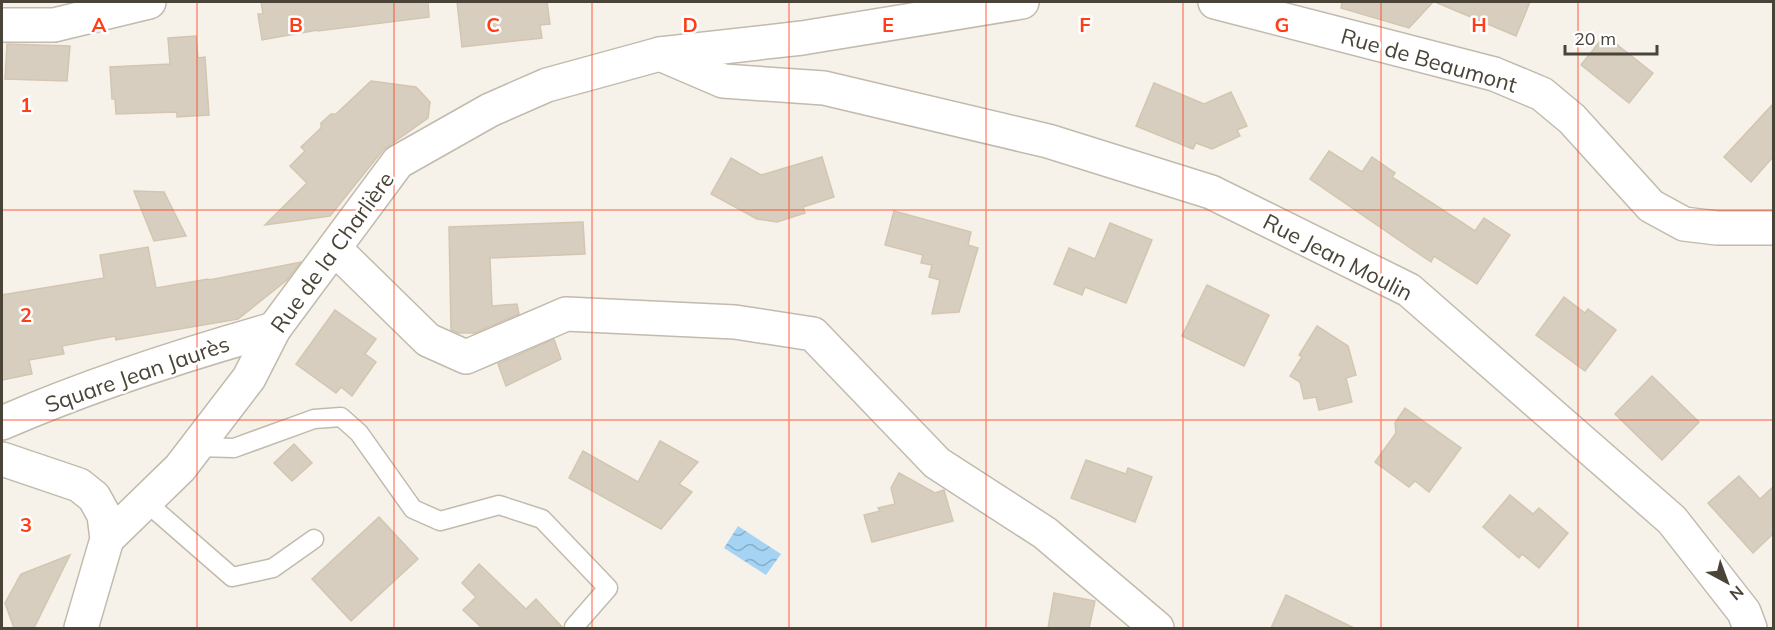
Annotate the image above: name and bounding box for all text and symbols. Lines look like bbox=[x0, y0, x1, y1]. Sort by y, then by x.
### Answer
text: A bbox=[92, 12, 107, 37]
text: B bbox=[289, 12, 303, 37]
text: C bbox=[486, 12, 500, 37]
text: D bbox=[682, 12, 698, 37]
text: E bbox=[882, 12, 894, 37]
text: F bbox=[1079, 12, 1091, 37]
text: G bbox=[1275, 12, 1289, 37]
text: H bbox=[1471, 12, 1487, 37]
scale bar bbox=[1565, 18, 1656, 56]
street label: Rue de Beaumont bbox=[1338, 21, 1521, 99]
text: 20 m bbox=[1574, 27, 1616, 50]
text: 1 bbox=[20, 92, 32, 117]
street label: Rue de la Charlière bbox=[264, 166, 400, 338]
street label: Rue Jean Moulin bbox=[1259, 207, 1417, 307]
text: 2 bbox=[20, 302, 32, 327]
street label: Square Jean Jaurès bbox=[41, 329, 233, 419]
text: 3 bbox=[20, 512, 32, 537]
north arrow bbox=[1697, 552, 1757, 612]
text: N bbox=[1726, 582, 1748, 605]

